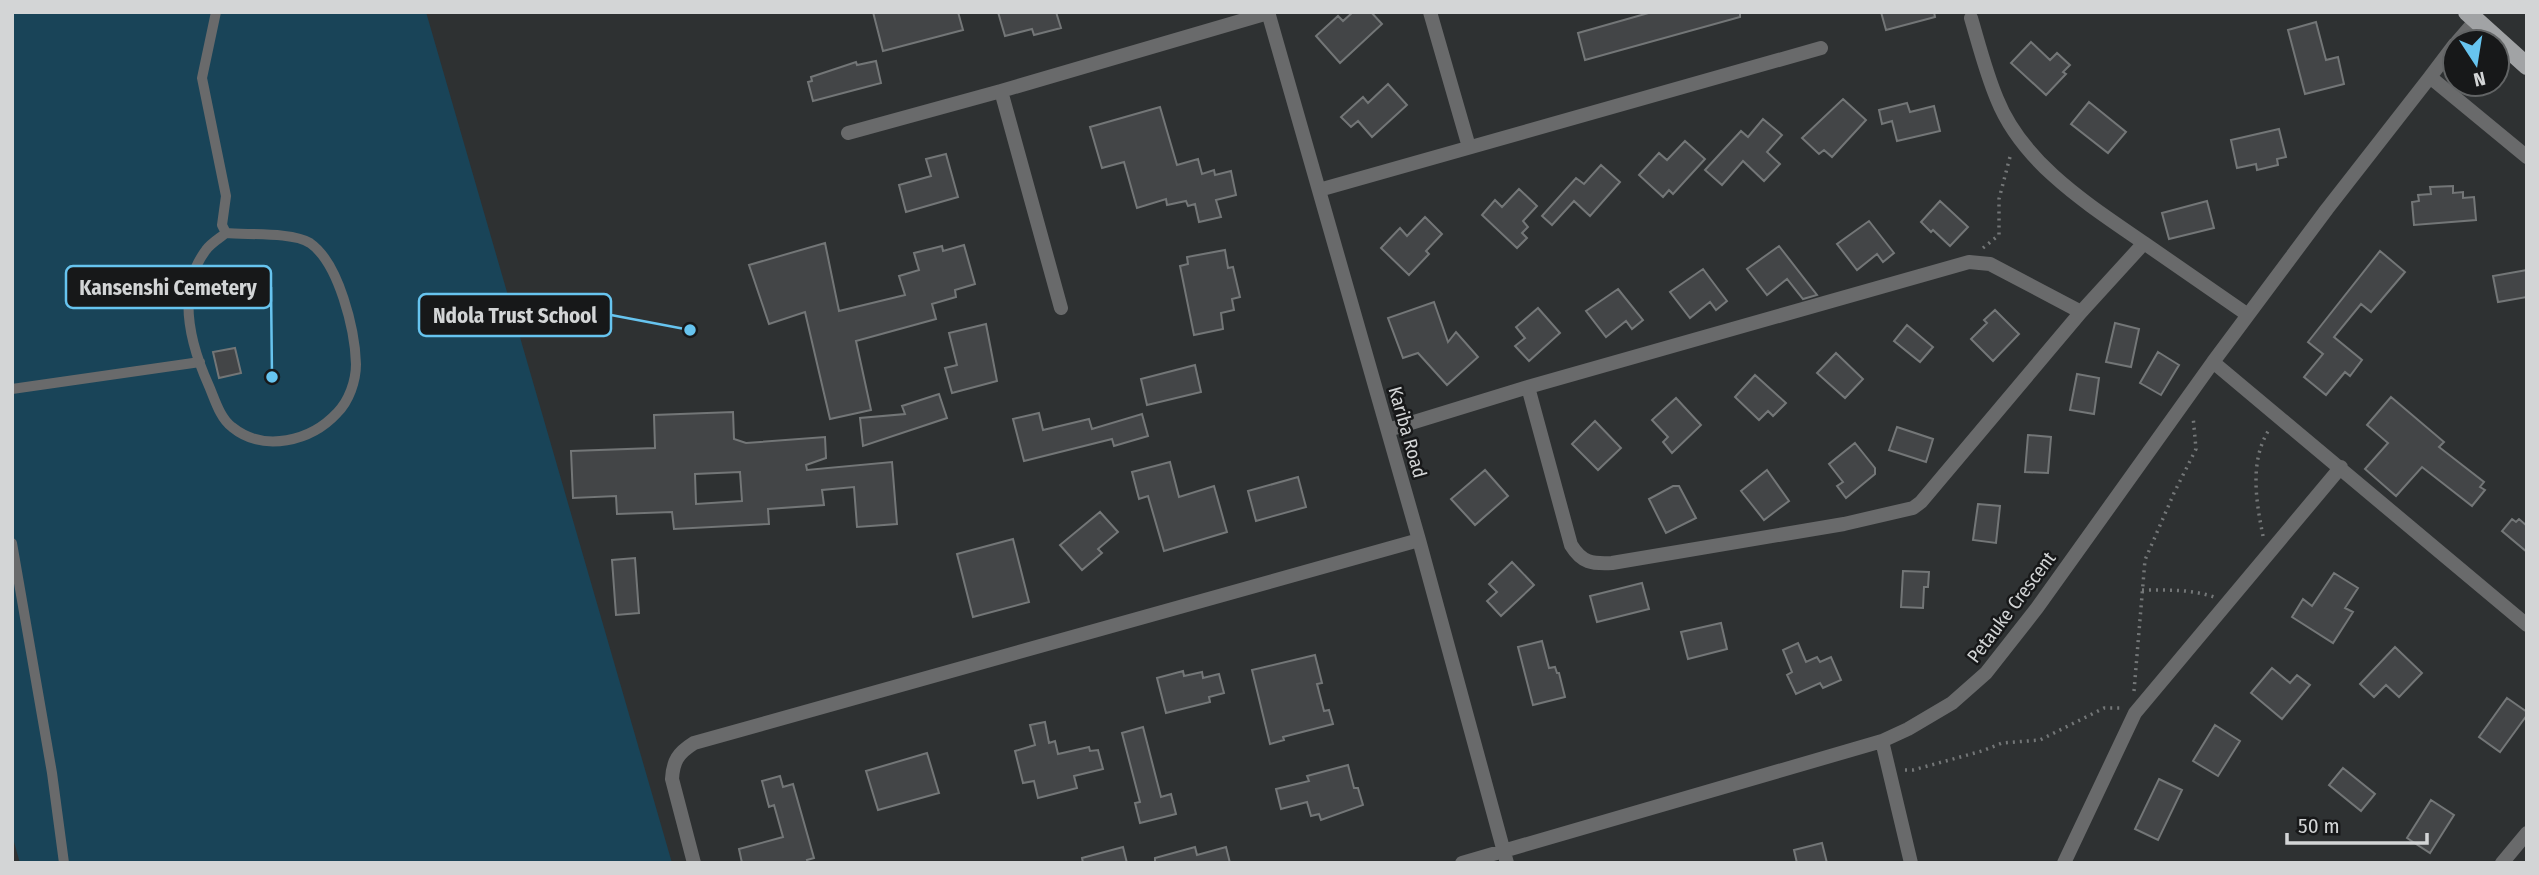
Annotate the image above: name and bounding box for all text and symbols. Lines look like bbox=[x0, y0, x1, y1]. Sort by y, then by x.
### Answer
north arrow bbox=[2441, 28, 2511, 98]
text: N bbox=[2471, 67, 2487, 92]
callout: Kansenshi Cemetery bbox=[66, 266, 271, 308]
text: Kansenshi Cemetery bbox=[79, 275, 258, 301]
callout: Ndola Trust School bbox=[419, 294, 611, 336]
text: Ndola Trust School bbox=[433, 303, 597, 329]
street label: Kariba Road bbox=[1384, 384, 1431, 480]
street label: Petauke Crescent bbox=[1962, 547, 2061, 667]
scale bar bbox=[2287, 802, 2427, 846]
text: 50 m bbox=[2298, 813, 2340, 839]

